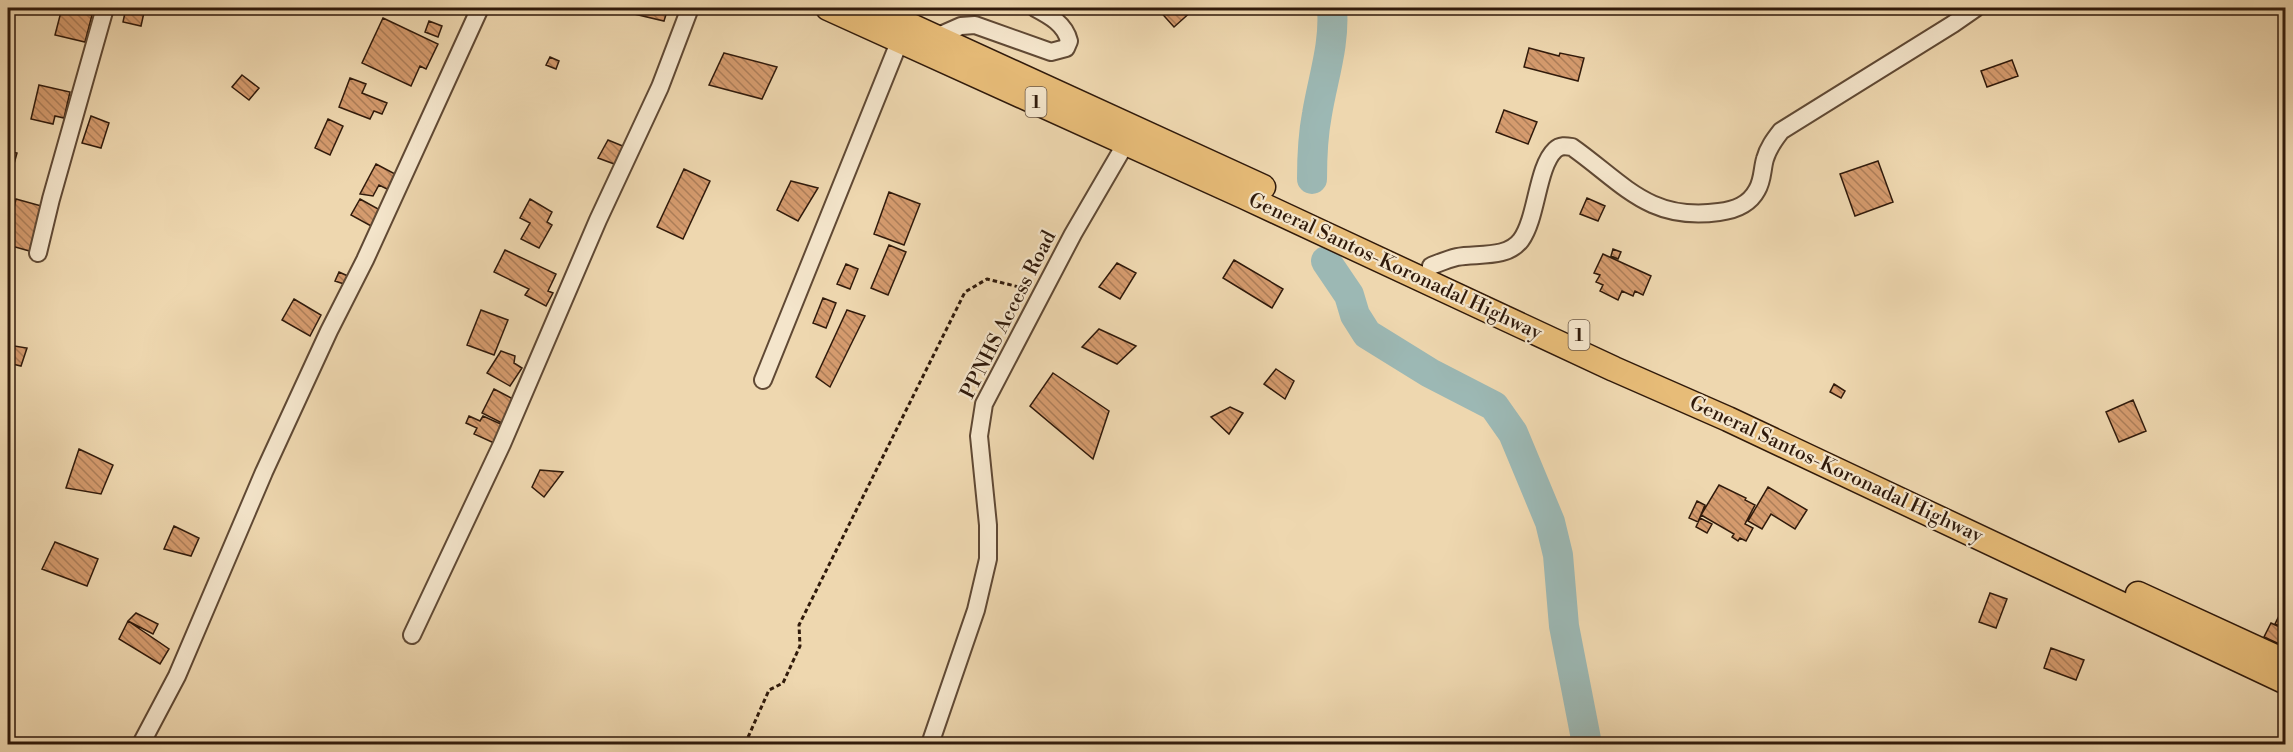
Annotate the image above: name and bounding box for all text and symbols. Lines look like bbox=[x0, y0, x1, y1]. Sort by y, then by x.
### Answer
road number: 1 bbox=[1026, 87, 1046, 117]
street label: General Santos-Koronadal Highway bbox=[1244, 188, 1546, 346]
street label: PPNHS Access Road bbox=[956, 226, 1062, 403]
road number: 1 bbox=[1568, 320, 1590, 350]
street label: General Santos-Koronadal Highway bbox=[1685, 391, 1987, 549]

